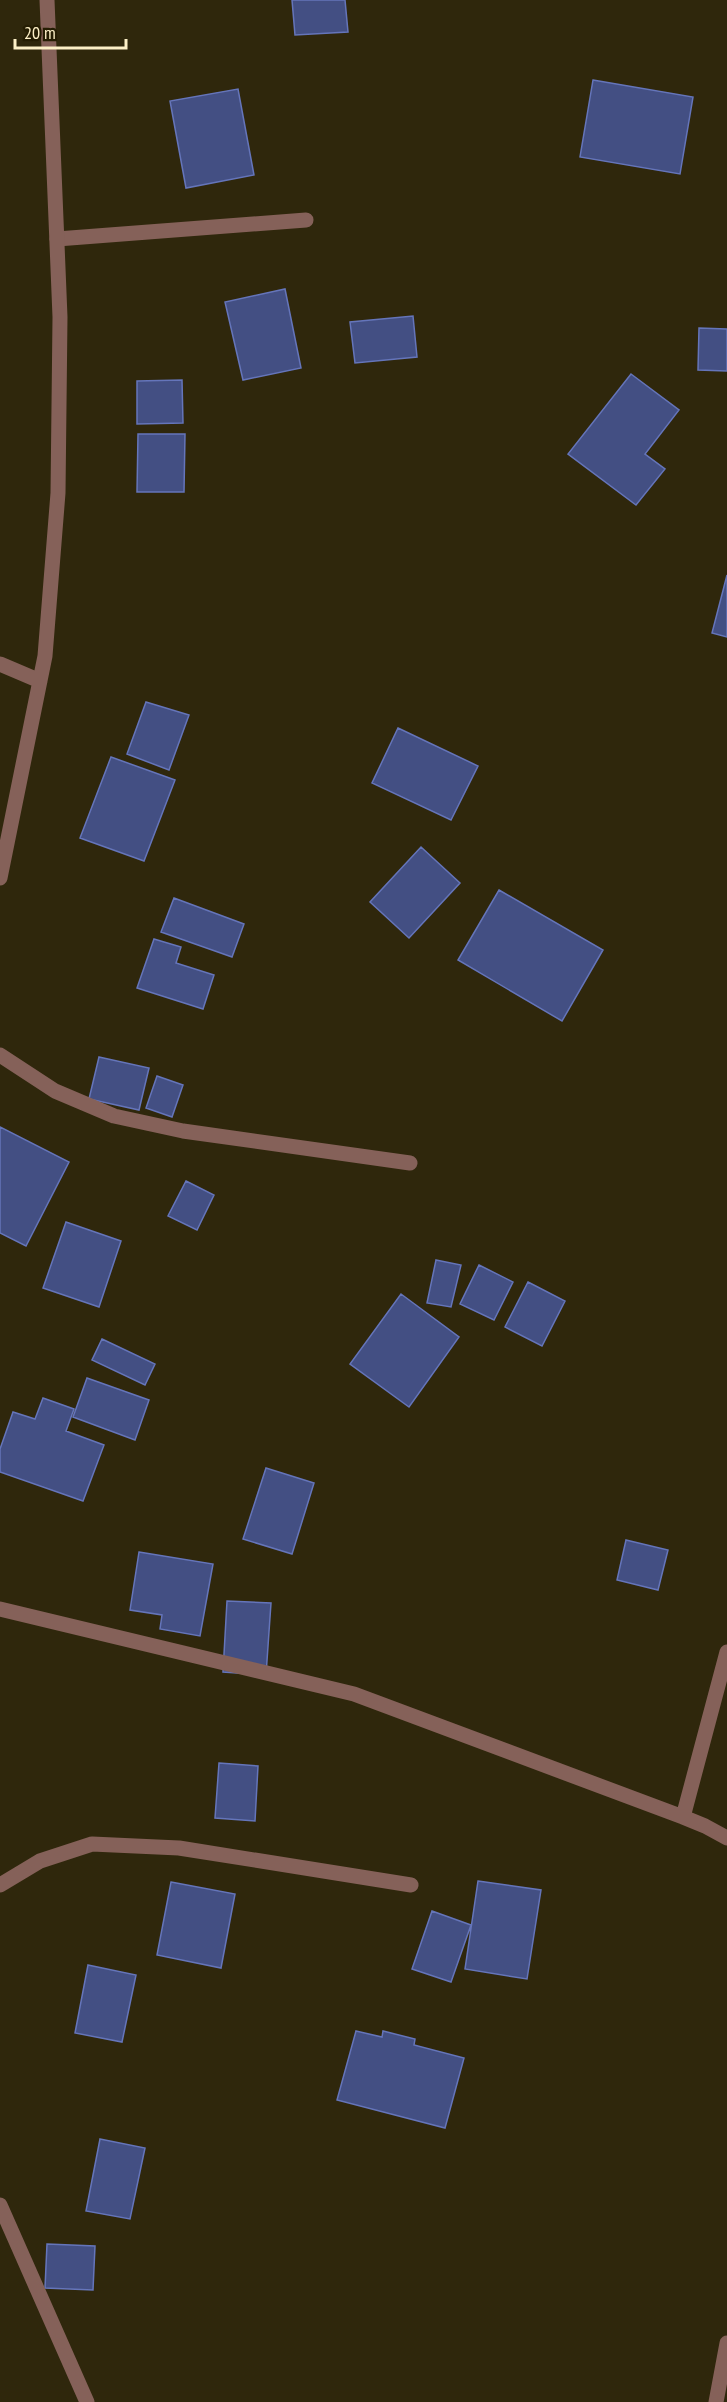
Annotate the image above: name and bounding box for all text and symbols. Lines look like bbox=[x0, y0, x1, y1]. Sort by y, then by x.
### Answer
scale bar bbox=[15, 12, 126, 50]
text: 20 m bbox=[24, 21, 56, 44]

